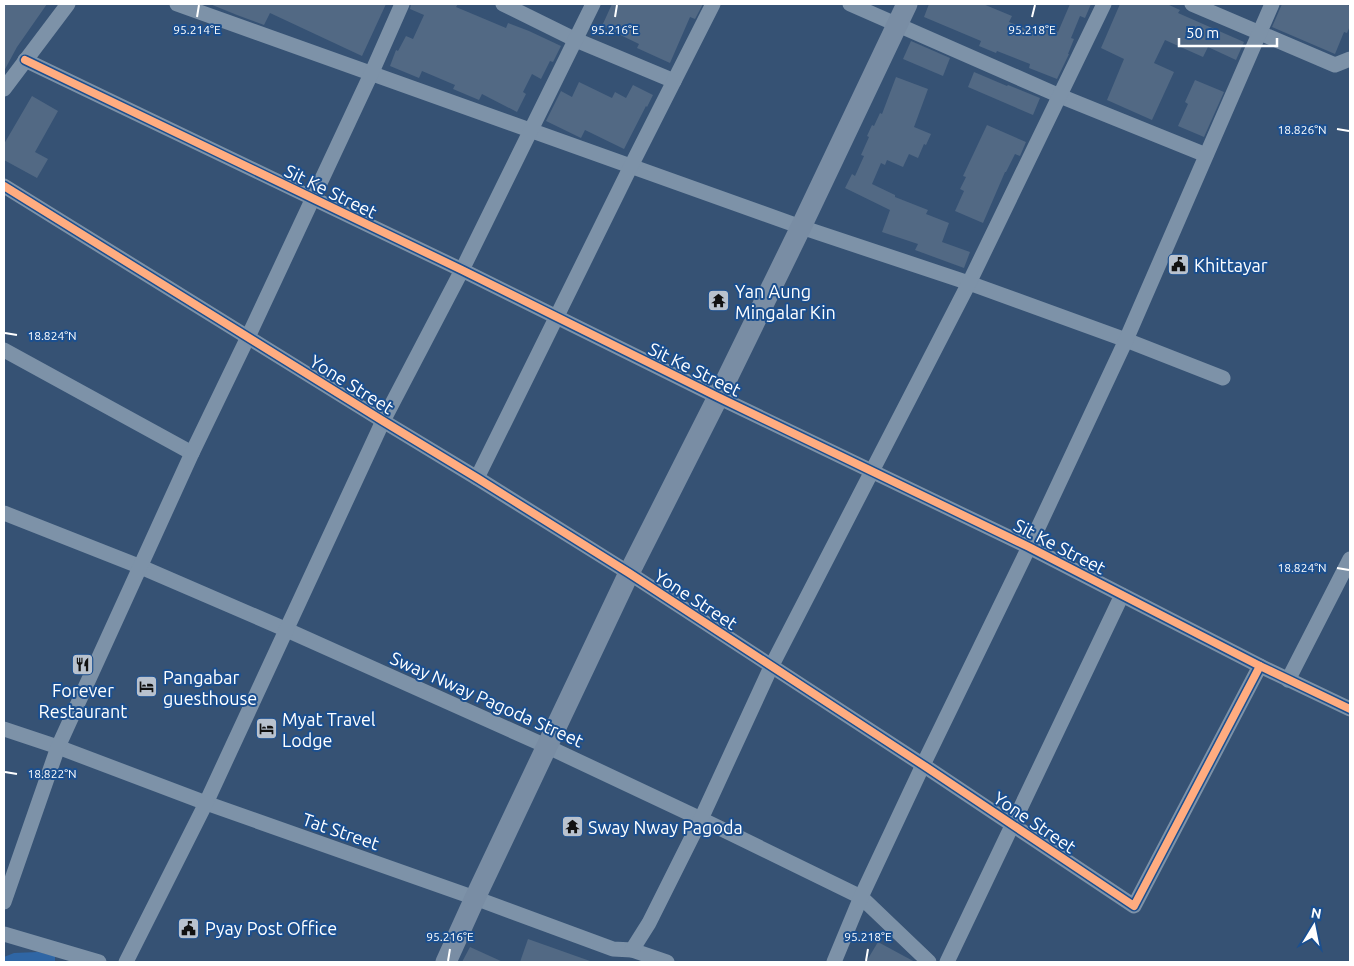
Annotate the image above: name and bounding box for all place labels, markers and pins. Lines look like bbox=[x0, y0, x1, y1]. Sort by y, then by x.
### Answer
public building icon: Khittayar bbox=[1166, 253, 1190, 277]
place label: Khittayar bbox=[1194, 255, 1268, 275]
place label: Yan Aung Mingalar Kin bbox=[735, 281, 836, 322]
temple icon: Yan Aung Mingalar Kin bbox=[707, 289, 731, 313]
restaurant icon: Forever Restaurant bbox=[71, 653, 95, 677]
place label: Pangabar guesthouse bbox=[163, 667, 257, 708]
hotel icon: Pangabar guesthouse bbox=[135, 675, 159, 699]
place label: Forever Restaurant bbox=[39, 680, 127, 721]
place label: Myat Travel Lodge bbox=[282, 709, 376, 750]
hotel icon: Myat Travel Lodge bbox=[254, 717, 278, 741]
temple icon: Sway Nway Pagoda bbox=[560, 815, 584, 839]
place label: Sway Nway Pagoda bbox=[588, 817, 743, 837]
public building icon: Pyay Post Office bbox=[177, 916, 201, 940]
place label: Pyay Post Office bbox=[205, 918, 337, 938]

